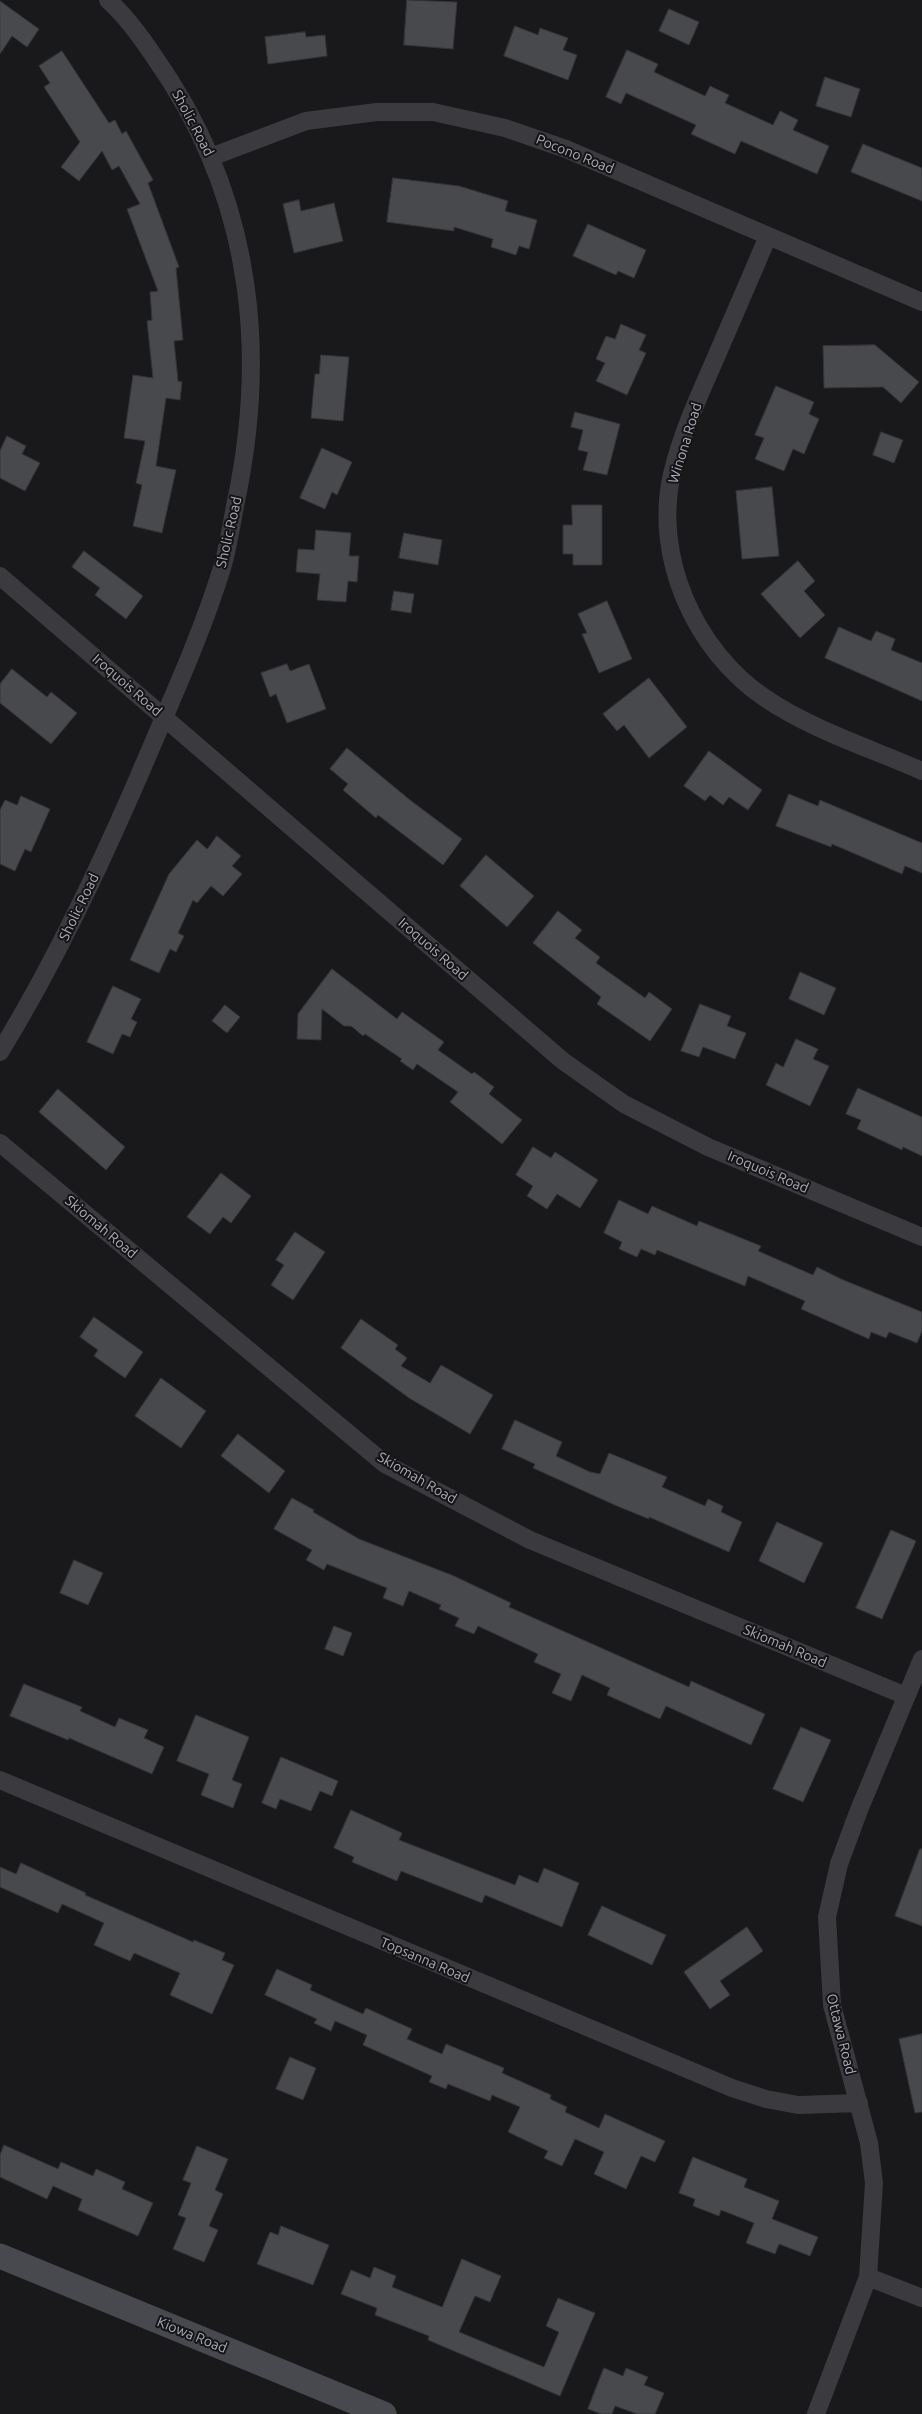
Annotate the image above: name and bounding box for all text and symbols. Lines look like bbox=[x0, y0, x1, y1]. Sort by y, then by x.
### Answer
street label: Sholic Road bbox=[169, 87, 217, 159]
street label: Pocono Road bbox=[534, 131, 616, 177]
street label: Winona Road bbox=[665, 401, 705, 485]
street label: Sholic Road bbox=[213, 495, 245, 569]
street label: Iroquois Road bbox=[89, 650, 165, 720]
street label: Sholic Road bbox=[56, 871, 102, 943]
street label: Iroquois Road bbox=[395, 914, 471, 984]
street label: Iroquois Road bbox=[725, 1147, 811, 1197]
street label: Skiomah Road bbox=[62, 1192, 140, 1262]
street label: Skiomah Road bbox=[374, 1449, 460, 1507]
street label: Skiomah Road bbox=[741, 1621, 829, 1671]
street label: Topsanna Road bbox=[378, 1934, 472, 1986]
street label: Ottawa Road bbox=[823, 1992, 859, 2076]
street label: Kiowa Road bbox=[155, 2313, 229, 2357]

